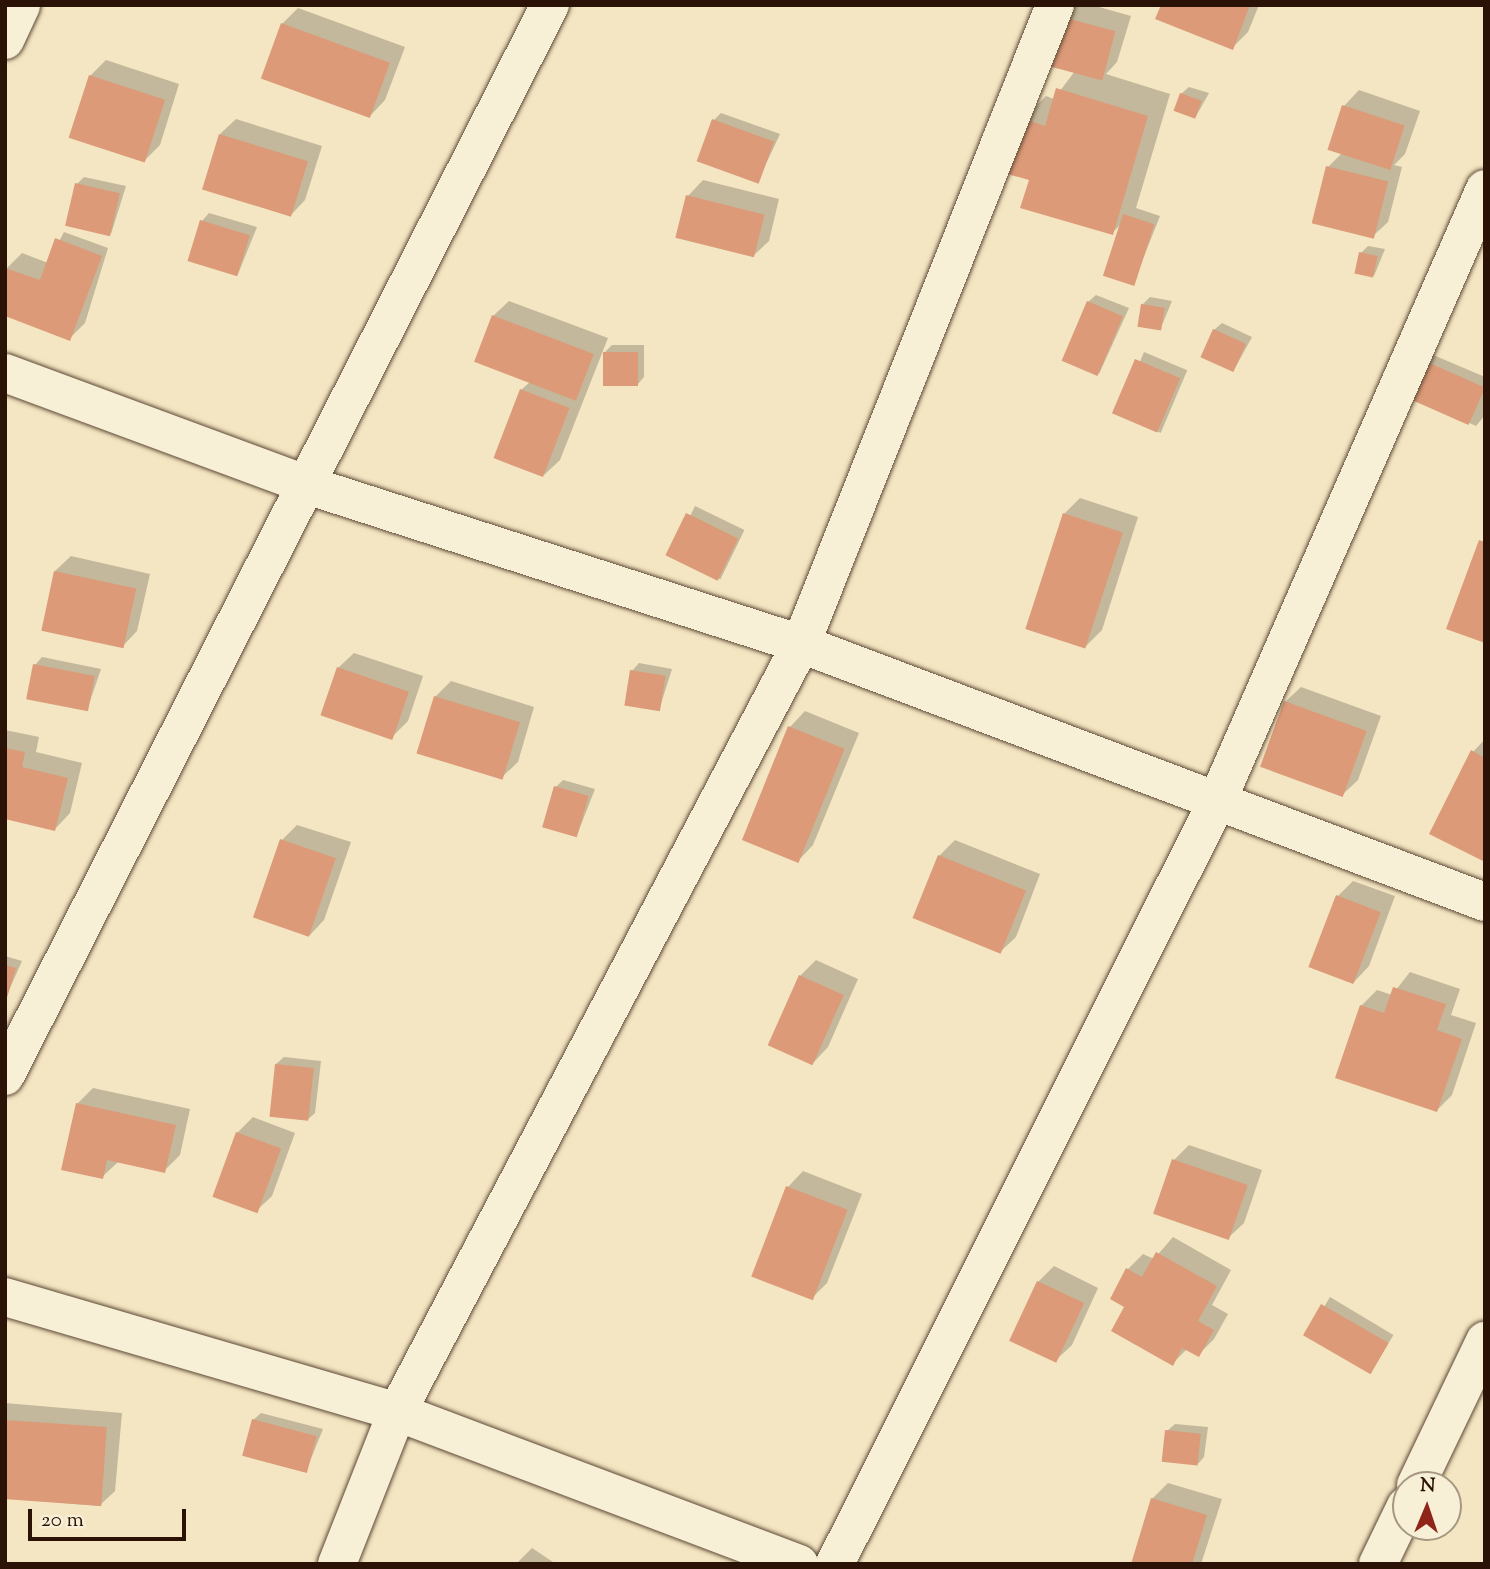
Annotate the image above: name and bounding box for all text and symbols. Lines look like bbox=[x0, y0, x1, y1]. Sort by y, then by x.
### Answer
north arrow bbox=[1392, 1471, 1462, 1541]
text: N bbox=[1420, 1473, 1436, 1500]
scale bar bbox=[32, 1496, 189, 1540]
text: 20 m bbox=[41, 1506, 84, 1536]

